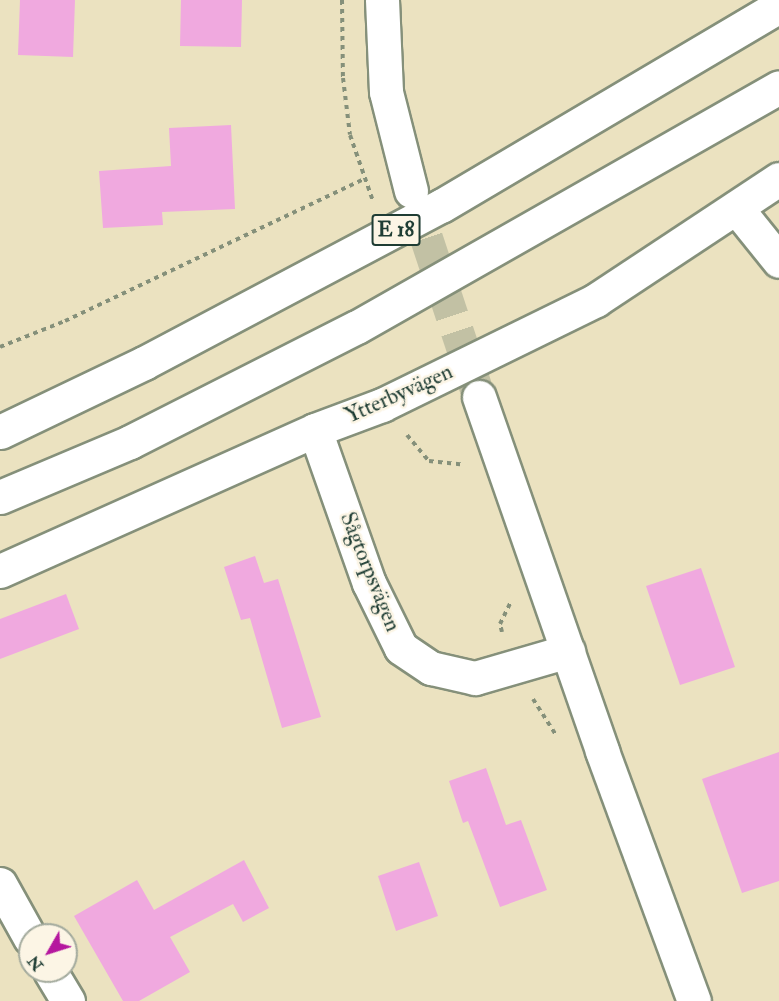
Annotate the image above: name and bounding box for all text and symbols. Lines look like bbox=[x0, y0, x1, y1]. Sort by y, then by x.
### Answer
road number: E 18 bbox=[370, 212, 422, 248]
street label: Ytterbyvägen bbox=[341, 359, 457, 429]
street label: Sågtorpsvägen bbox=[334, 508, 406, 636]
north arrow bbox=[18, 923, 78, 983]
text: N bbox=[23, 951, 48, 975]

